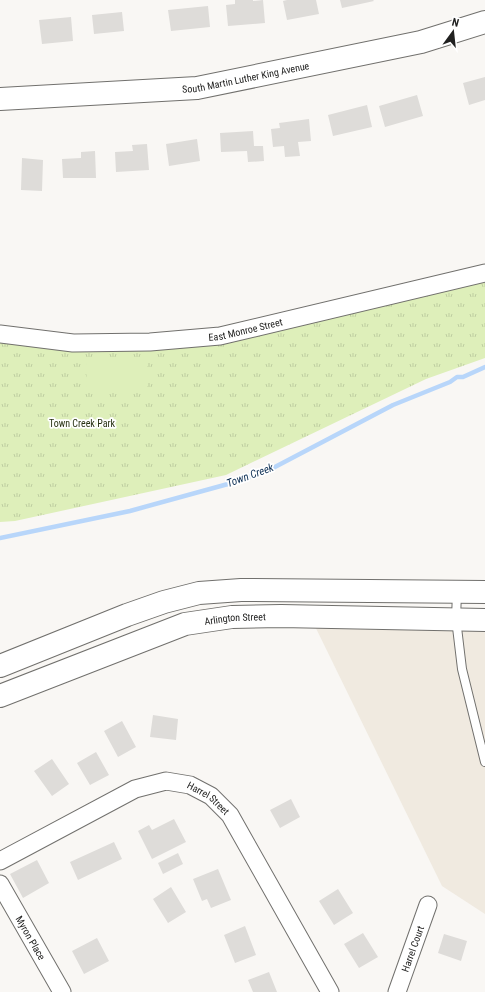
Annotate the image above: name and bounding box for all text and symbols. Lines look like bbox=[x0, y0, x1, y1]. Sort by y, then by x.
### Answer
north arrow bbox=[433, 12, 473, 52]
text: N bbox=[451, 16, 461, 30]
street label: South Martin Luther King Avenue bbox=[182, 60, 310, 95]
street label: East Monroe Street bbox=[208, 316, 284, 343]
park label: Town Creek Park bbox=[49, 418, 115, 429]
water label: Town Creek bbox=[225, 461, 276, 490]
street label: Arlington Street bbox=[204, 611, 266, 627]
street label: Harrel Street bbox=[185, 780, 231, 817]
street label: Myron Place bbox=[14, 914, 48, 962]
street label: Harrel Court bbox=[400, 924, 426, 973]

